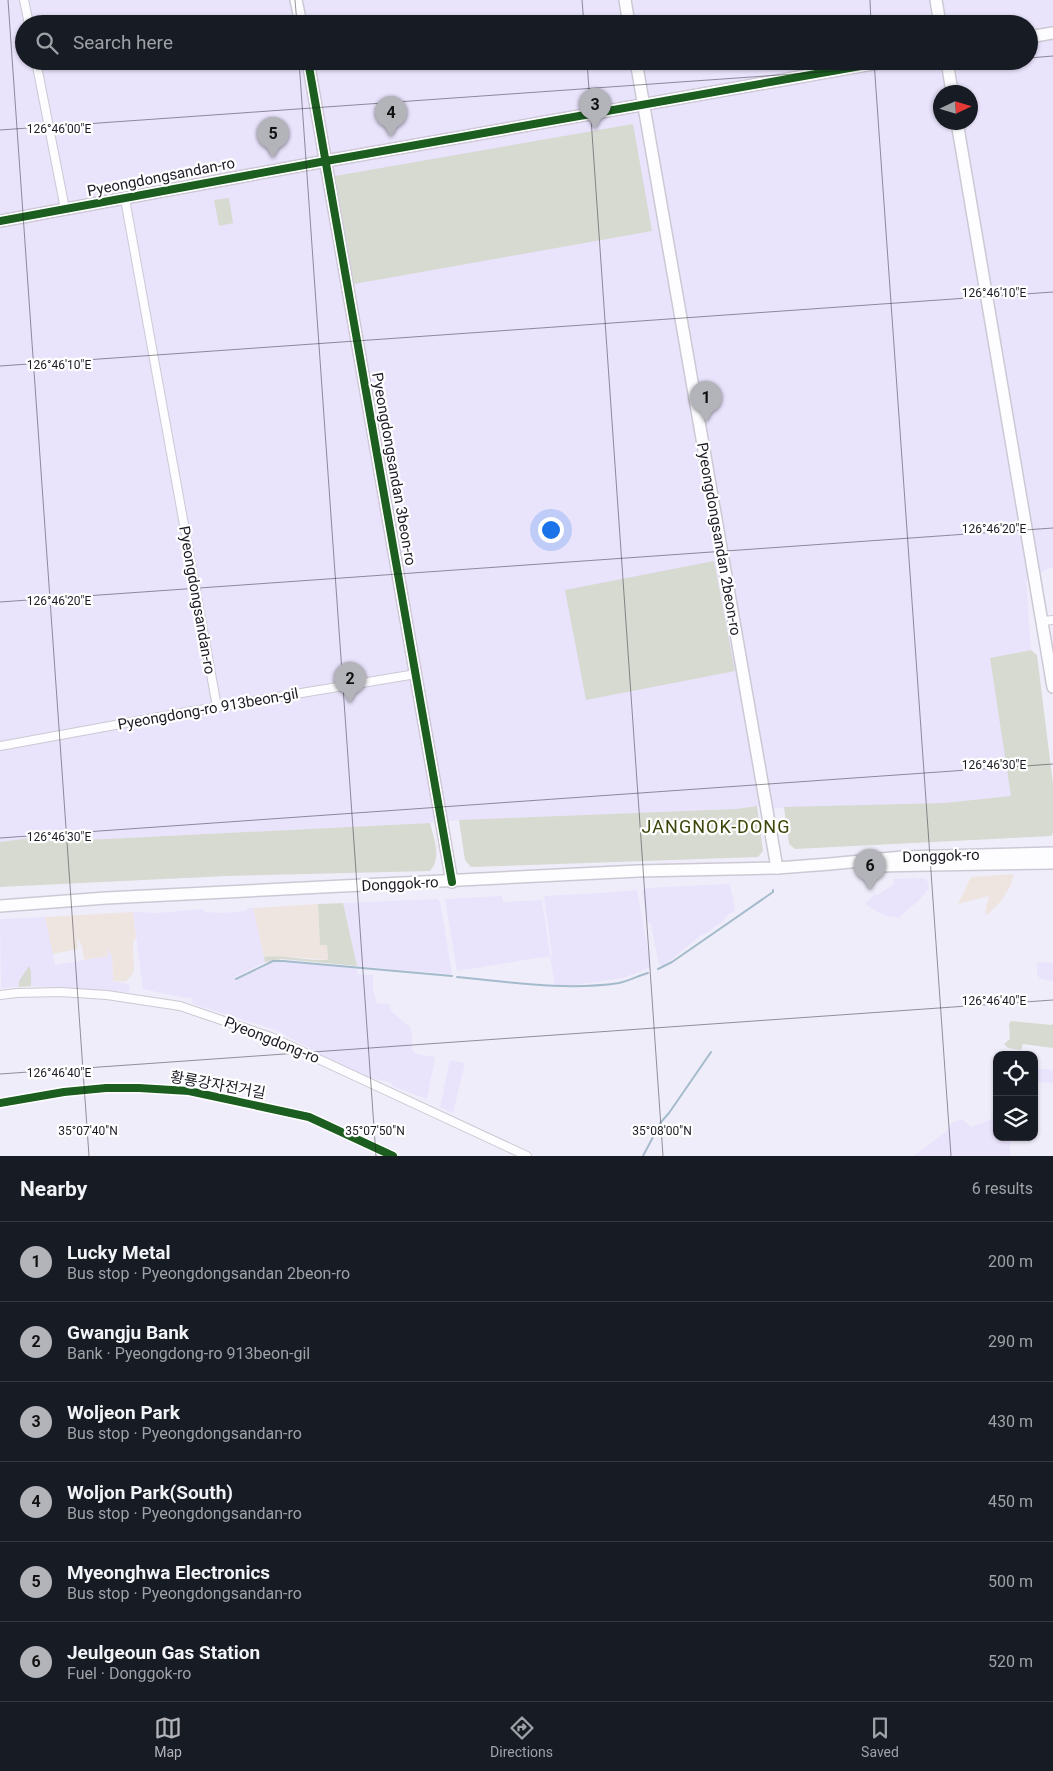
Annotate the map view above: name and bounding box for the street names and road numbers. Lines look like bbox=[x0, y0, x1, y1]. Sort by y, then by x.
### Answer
street label: Pyeongdongsandan-ro bbox=[86, 154, 236, 200]
street label: Pyeongdongsandan 3beon-ro bbox=[368, 371, 420, 567]
street label: Pyeongdongsandan 2beon-ro bbox=[693, 441, 745, 637]
street label: Pyeongdongsandan-ro bbox=[175, 524, 219, 676]
street label: Pyeongdong-ro 913beon-gil bbox=[116, 684, 300, 734]
street label: Donggok-ro bbox=[902, 846, 980, 866]
street label: Donggok-ro bbox=[361, 873, 439, 895]
street label: Pyeongdong-ro bbox=[222, 1013, 322, 1067]
street label: 황룡강자전거길 bbox=[169, 1068, 267, 1102]

